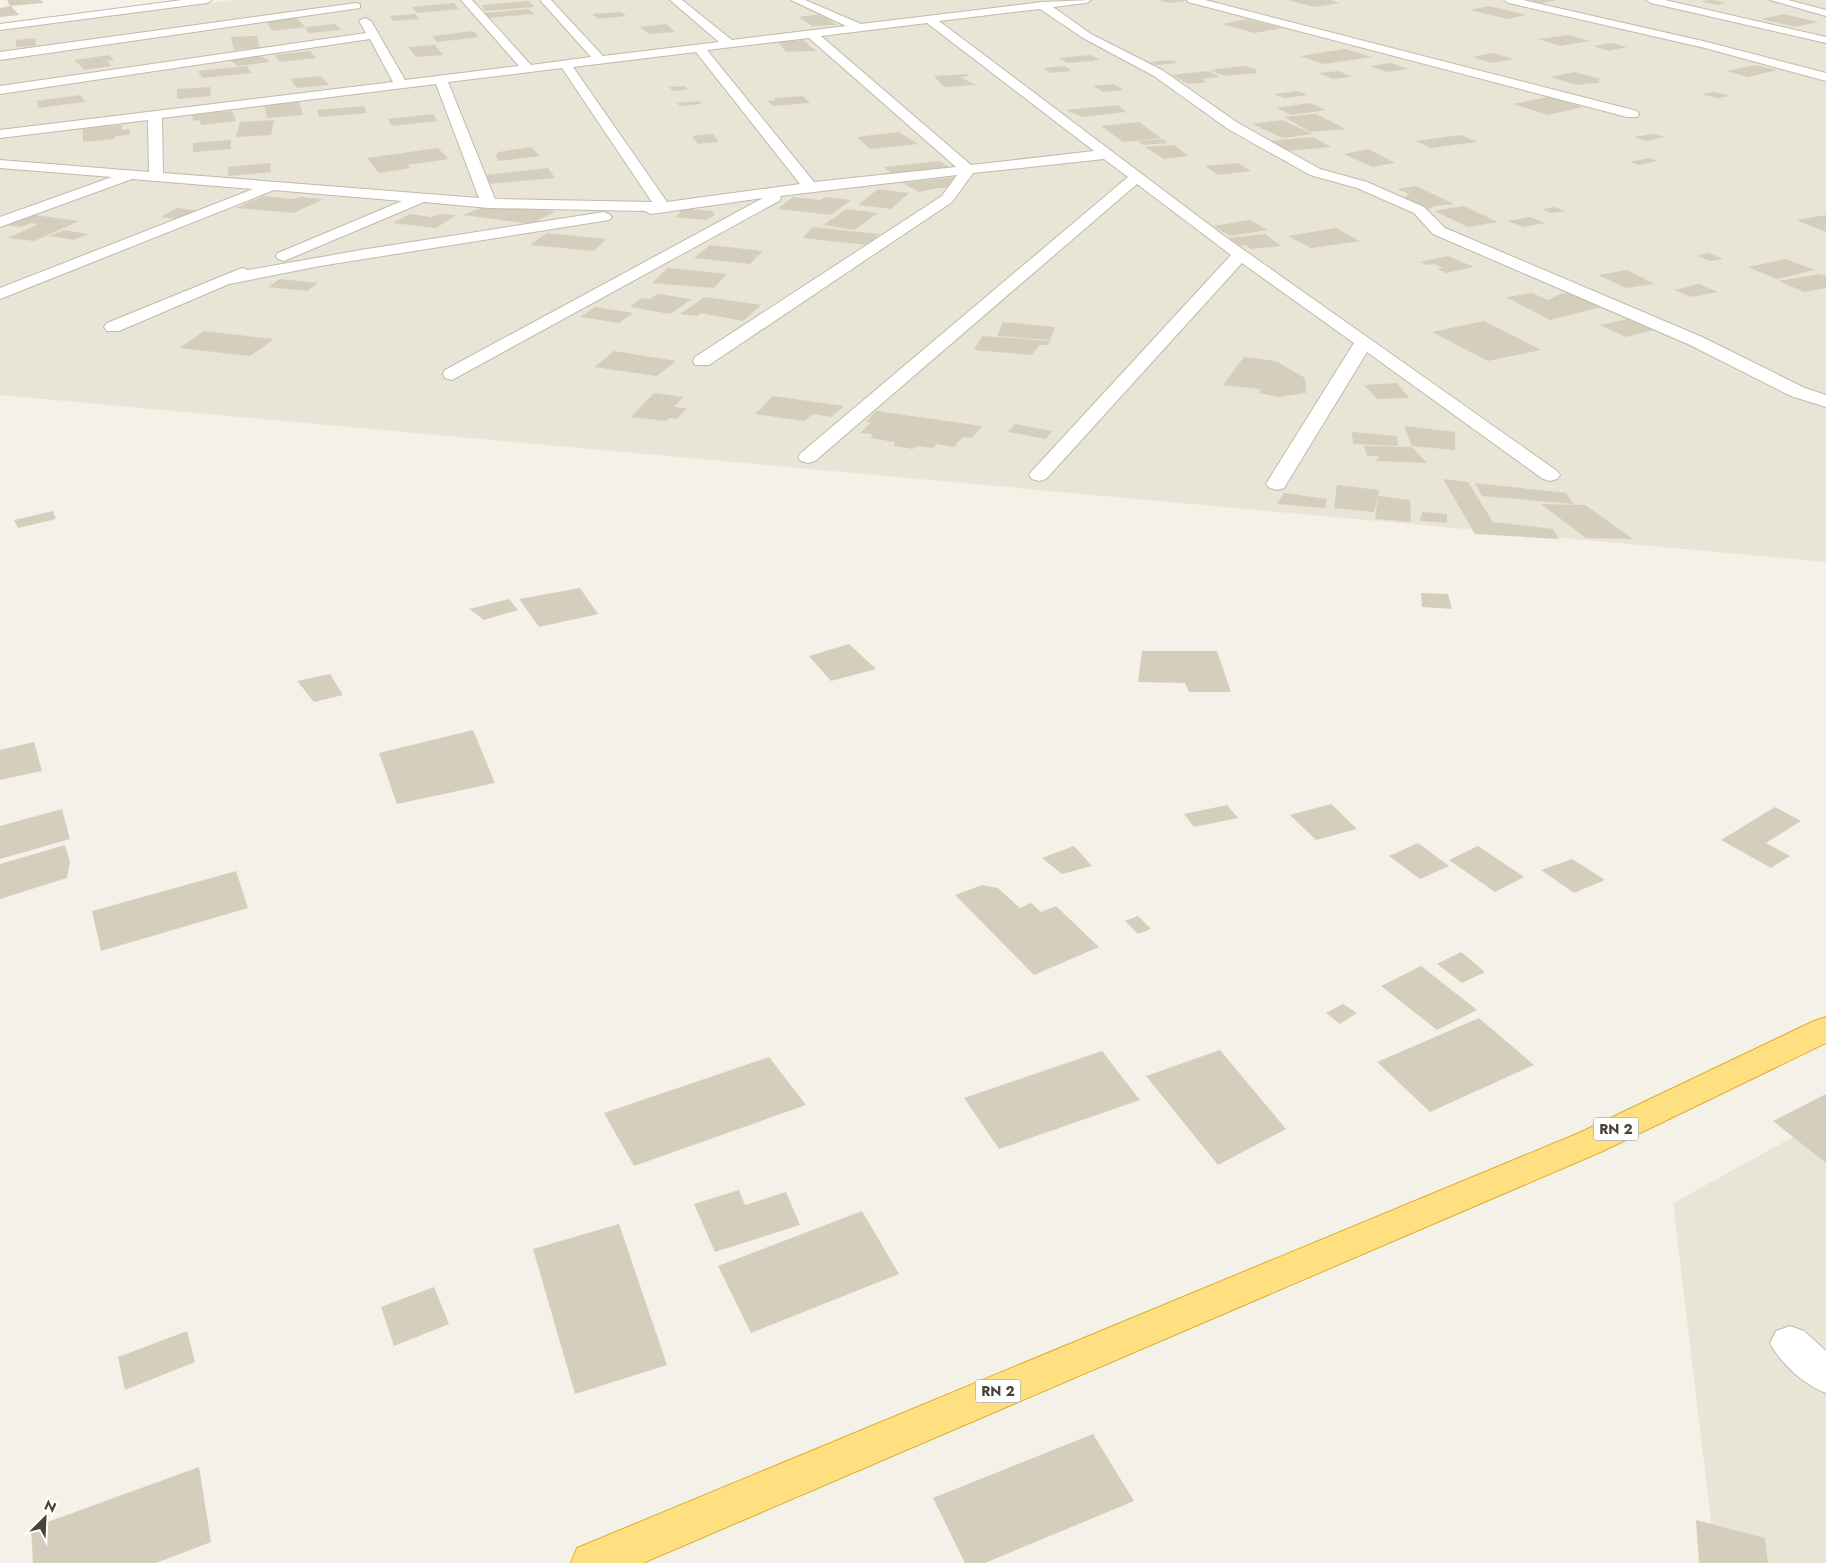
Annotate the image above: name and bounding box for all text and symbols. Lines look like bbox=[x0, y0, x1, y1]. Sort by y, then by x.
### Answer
road number: RN 2 bbox=[1594, 1118, 1638, 1140]
road number: RN 2 bbox=[976, 1380, 1020, 1402]
north arrow bbox=[20, 1493, 70, 1543]
text: N bbox=[41, 1495, 59, 1518]

